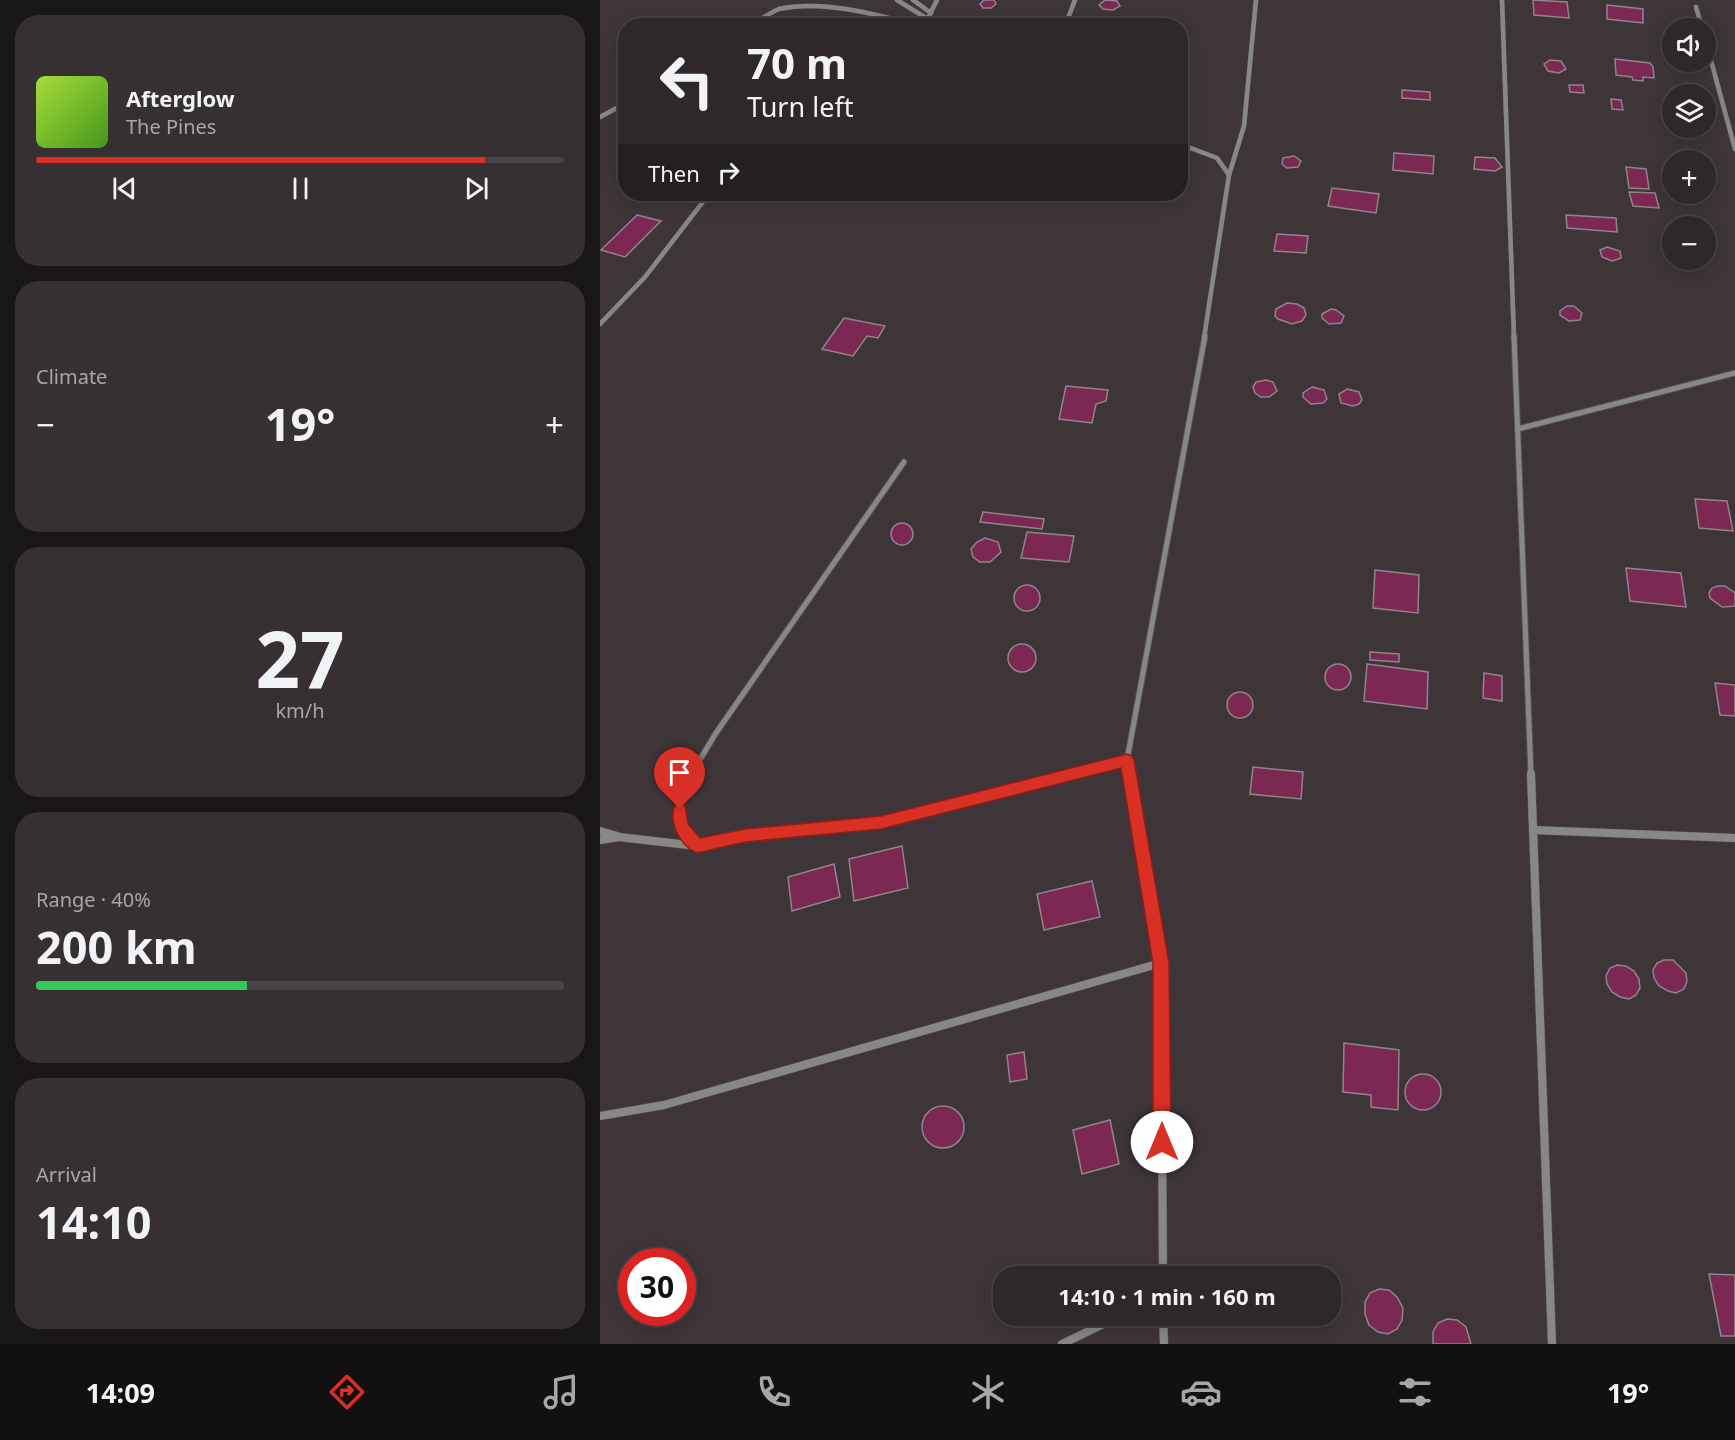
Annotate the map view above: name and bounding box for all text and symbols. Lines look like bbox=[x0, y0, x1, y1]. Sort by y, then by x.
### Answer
map controls bbox=[1662, 18, 1716, 270]
button: sound bbox=[1662, 18, 1716, 72]
text: 70 m bbox=[747, 34, 847, 91]
icon: left bbox=[648, 42, 726, 120]
text: Afterglow bbox=[126, 83, 235, 113]
button: layers bbox=[1662, 84, 1716, 138]
text: Turn left bbox=[747, 88, 853, 125]
text: The Pines bbox=[126, 113, 216, 140]
button: + bbox=[1662, 150, 1716, 204]
icon: right bbox=[712, 156, 745, 189]
text: Then bbox=[648, 158, 700, 188]
icon: previous bbox=[108, 172, 141, 205]
icon: pause bbox=[284, 172, 317, 205]
icon: next bbox=[460, 172, 493, 205]
button: − bbox=[1662, 216, 1716, 270]
text: Climate bbox=[36, 363, 107, 390]
text: 19° bbox=[265, 393, 335, 454]
text: − bbox=[36, 402, 55, 447]
text: + bbox=[545, 402, 564, 447]
text: 27 bbox=[255, 605, 345, 711]
text: km/h bbox=[275, 697, 325, 724]
pin bbox=[654, 747, 705, 809]
icon: arrive bbox=[663, 756, 696, 789]
text: Range · 40% bbox=[36, 886, 151, 913]
text: 200 km bbox=[36, 916, 197, 977]
position arrow bbox=[1130, 1110, 1194, 1174]
text: Arrival bbox=[36, 1161, 97, 1188]
text: 14:10 bbox=[36, 1191, 152, 1252]
speed limit sign: 30 bbox=[618, 1248, 696, 1326]
text: 14:10 · 1 min · 160 m bbox=[1058, 1281, 1276, 1311]
icon: directions bbox=[326, 1371, 368, 1413]
icon: music bbox=[540, 1371, 582, 1413]
icon: phone bbox=[753, 1371, 795, 1413]
icon: climate bbox=[967, 1371, 1009, 1413]
icon: car bbox=[1180, 1371, 1222, 1413]
icon: filters bbox=[1394, 1371, 1436, 1413]
text: 14:09 bbox=[86, 1374, 155, 1411]
text: 19° bbox=[1607, 1374, 1649, 1411]

